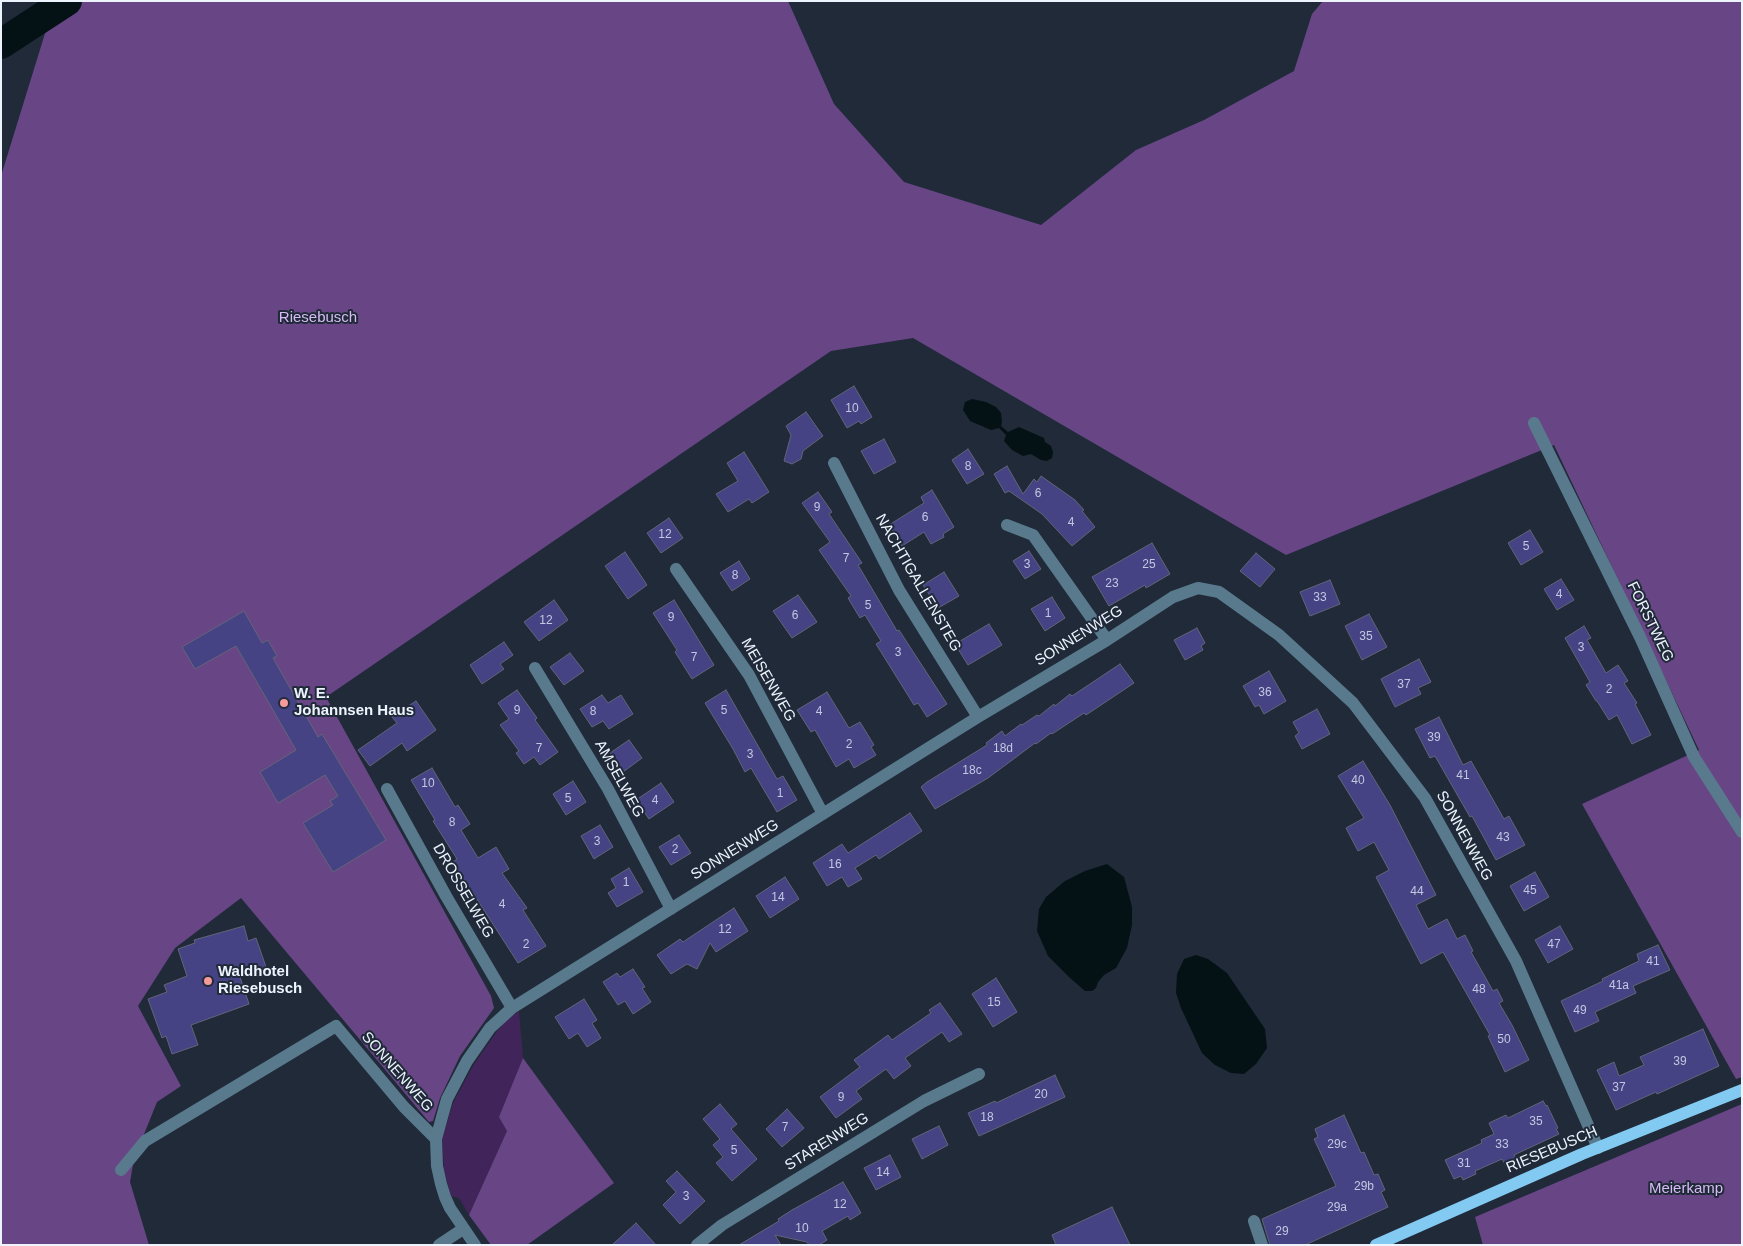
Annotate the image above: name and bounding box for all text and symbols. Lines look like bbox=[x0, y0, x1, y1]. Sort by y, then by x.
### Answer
park label: Riesebusch bbox=[279, 309, 357, 327]
house number: 10 bbox=[845, 402, 859, 416]
house number: 8 bbox=[965, 460, 971, 474]
house number: 6 bbox=[1035, 487, 1041, 501]
house number: 9 bbox=[814, 501, 820, 515]
street label: NACHTIGALLENSTEG bbox=[871, 511, 965, 655]
house number: 6 bbox=[922, 511, 928, 525]
house number: 4 bbox=[1068, 516, 1074, 530]
house number: 12 bbox=[658, 528, 672, 542]
house number: 5 bbox=[1523, 540, 1529, 554]
house number: 7 bbox=[843, 552, 849, 566]
house number: 3 bbox=[1024, 558, 1030, 572]
house number: 25 bbox=[1142, 558, 1156, 572]
house number: 8 bbox=[732, 569, 738, 583]
house number: 23 bbox=[1105, 577, 1119, 591]
street label: FORSTWEG bbox=[1623, 579, 1677, 665]
house number: 4 bbox=[1556, 588, 1562, 602]
house number: 33 bbox=[1313, 591, 1327, 605]
house number: 5 bbox=[865, 599, 871, 613]
street label: SONNENWEG bbox=[1032, 602, 1126, 670]
house number: 1 bbox=[1045, 607, 1051, 621]
house number: 6 bbox=[792, 609, 798, 623]
house number: 9 bbox=[668, 611, 674, 625]
house number: 12 bbox=[539, 614, 553, 628]
house number: 35 bbox=[1359, 630, 1373, 644]
street label: MEISENWEG bbox=[737, 635, 799, 725]
house number: 3 bbox=[1578, 641, 1584, 655]
house number: 3 bbox=[895, 646, 901, 660]
house number: 7 bbox=[691, 651, 697, 665]
house number: 37 bbox=[1397, 678, 1411, 692]
house number: 2 bbox=[1606, 683, 1612, 697]
place label: W. E. Johannsen Haus bbox=[294, 685, 414, 720]
house number: 36 bbox=[1258, 686, 1272, 700]
marker: W. E. Johannsen Haus bbox=[278, 697, 290, 709]
house number: 9 bbox=[514, 704, 520, 718]
house number: 5 bbox=[721, 704, 727, 718]
house number: 8 bbox=[590, 705, 596, 719]
house number: 4 bbox=[816, 705, 822, 719]
house number: 39 bbox=[1427, 731, 1441, 745]
street label: AMSELWEG bbox=[590, 737, 648, 821]
house number: 2 bbox=[846, 738, 852, 752]
house number: 7 bbox=[536, 742, 542, 756]
house number: 18d bbox=[993, 742, 1013, 756]
house number: 3 bbox=[747, 748, 753, 762]
house number: 18c bbox=[962, 764, 982, 778]
house number: 41 bbox=[1456, 769, 1470, 783]
house number: 40 bbox=[1351, 774, 1365, 788]
house number: 10 bbox=[421, 777, 435, 791]
house number: 1 bbox=[777, 787, 783, 801]
street label: SONNENWEG bbox=[1432, 788, 1496, 884]
house number: 5 bbox=[565, 792, 571, 806]
house number: 4 bbox=[652, 794, 658, 808]
house number: 8 bbox=[449, 816, 455, 830]
street label: SONNENWEG bbox=[688, 816, 782, 884]
house number: 43 bbox=[1496, 831, 1510, 845]
house number: 3 bbox=[594, 835, 600, 849]
street label: DROSSELWEG bbox=[429, 840, 497, 942]
house number: 2 bbox=[672, 843, 678, 857]
house number: 16 bbox=[828, 858, 842, 872]
house number: 1 bbox=[623, 876, 629, 890]
house number: 45 bbox=[1523, 884, 1537, 898]
house number: 44 bbox=[1410, 885, 1424, 899]
house number: 14 bbox=[771, 891, 785, 905]
house number: 4 bbox=[499, 898, 505, 912]
house number: 12 bbox=[718, 923, 732, 937]
house number: 2 bbox=[523, 938, 529, 952]
house number: 47 bbox=[1547, 938, 1561, 952]
house number: 41 bbox=[1646, 955, 1660, 969]
place label: Waldhotel Riesebusch bbox=[218, 963, 302, 998]
marker: Waldhotel Riesebusch bbox=[202, 975, 214, 987]
house number: 41a bbox=[1609, 979, 1629, 993]
house number: 48 bbox=[1472, 983, 1486, 997]
house number: 15 bbox=[987, 996, 1001, 1010]
house number: 49 bbox=[1573, 1004, 1587, 1018]
street label: SONNENWEG bbox=[357, 1028, 437, 1116]
house number: 50 bbox=[1497, 1033, 1511, 1047]
house number: 39 bbox=[1673, 1055, 1687, 1069]
house number: 37 bbox=[1612, 1081, 1626, 1095]
house number: 20 bbox=[1034, 1088, 1048, 1102]
house number: 9 bbox=[838, 1091, 844, 1105]
street label: STARENWEG bbox=[782, 1109, 872, 1175]
house number: 18 bbox=[980, 1111, 994, 1125]
house number: 35 bbox=[1529, 1115, 1543, 1129]
house number: 7 bbox=[782, 1121, 788, 1135]
street label: RIESEBUSCH bbox=[1504, 1123, 1600, 1177]
house number: 29c bbox=[1327, 1138, 1347, 1152]
house number: 33 bbox=[1495, 1138, 1509, 1152]
house number: 5 bbox=[731, 1144, 737, 1158]
house number: 31 bbox=[1457, 1157, 1471, 1171]
house number: 14 bbox=[876, 1166, 890, 1180]
house number: 29b bbox=[1354, 1180, 1374, 1194]
park label: Meierkamp bbox=[1649, 1180, 1723, 1198]
house number: 3 bbox=[683, 1190, 689, 1204]
house number: 12 bbox=[833, 1198, 847, 1212]
house number: 29a bbox=[1327, 1201, 1347, 1215]
house number: 10 bbox=[795, 1222, 809, 1236]
house number: 29 bbox=[1275, 1225, 1289, 1239]

